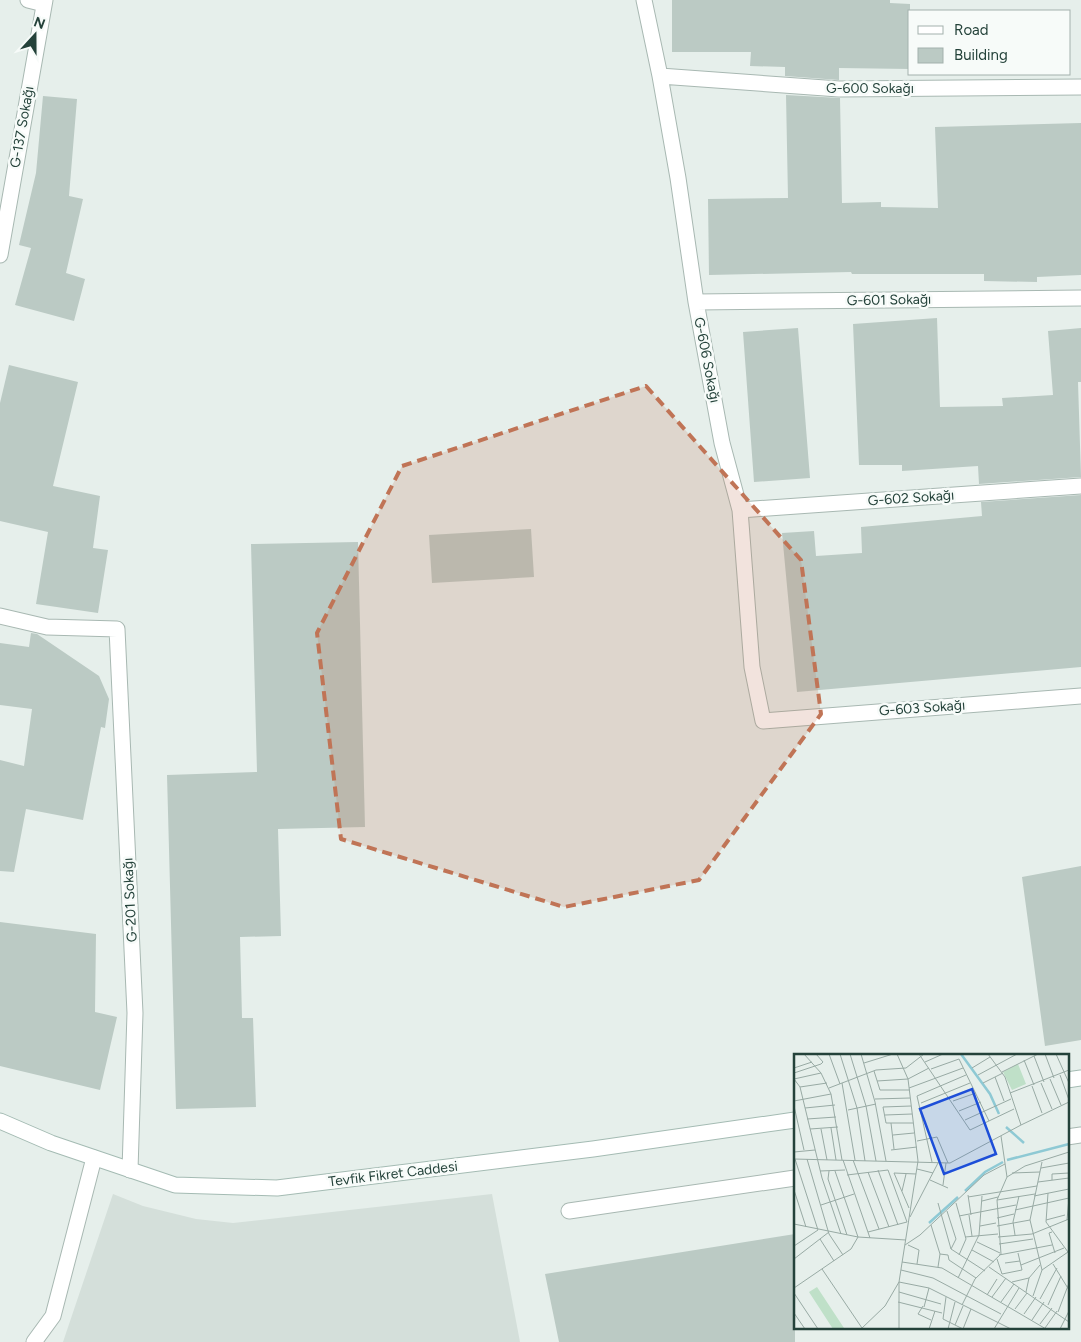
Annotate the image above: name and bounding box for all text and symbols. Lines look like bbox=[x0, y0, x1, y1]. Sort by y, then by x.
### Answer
north arrow bbox=[10, 10, 60, 60]
legend bbox=[908, 10, 1071, 75]
text: N bbox=[31, 13, 48, 33]
text: Road bbox=[954, 21, 989, 39]
text: Building bbox=[954, 46, 1008, 64]
street label: G-600 Sokağı bbox=[826, 80, 914, 97]
street label: G-137 Sokağı bbox=[6, 85, 38, 169]
street label: G-601 Sokağı bbox=[847, 291, 931, 309]
street label: G-606 Sokağı bbox=[690, 316, 724, 404]
street label: G-602 Sokağı bbox=[867, 486, 955, 510]
street label: G-603 Sokağı bbox=[878, 697, 966, 719]
street label: G-201 Sokağı bbox=[119, 857, 141, 943]
inset map bbox=[794, 1054, 1068, 1330]
street label: Tevfik Fikret Caddesi bbox=[327, 1158, 459, 1190]

